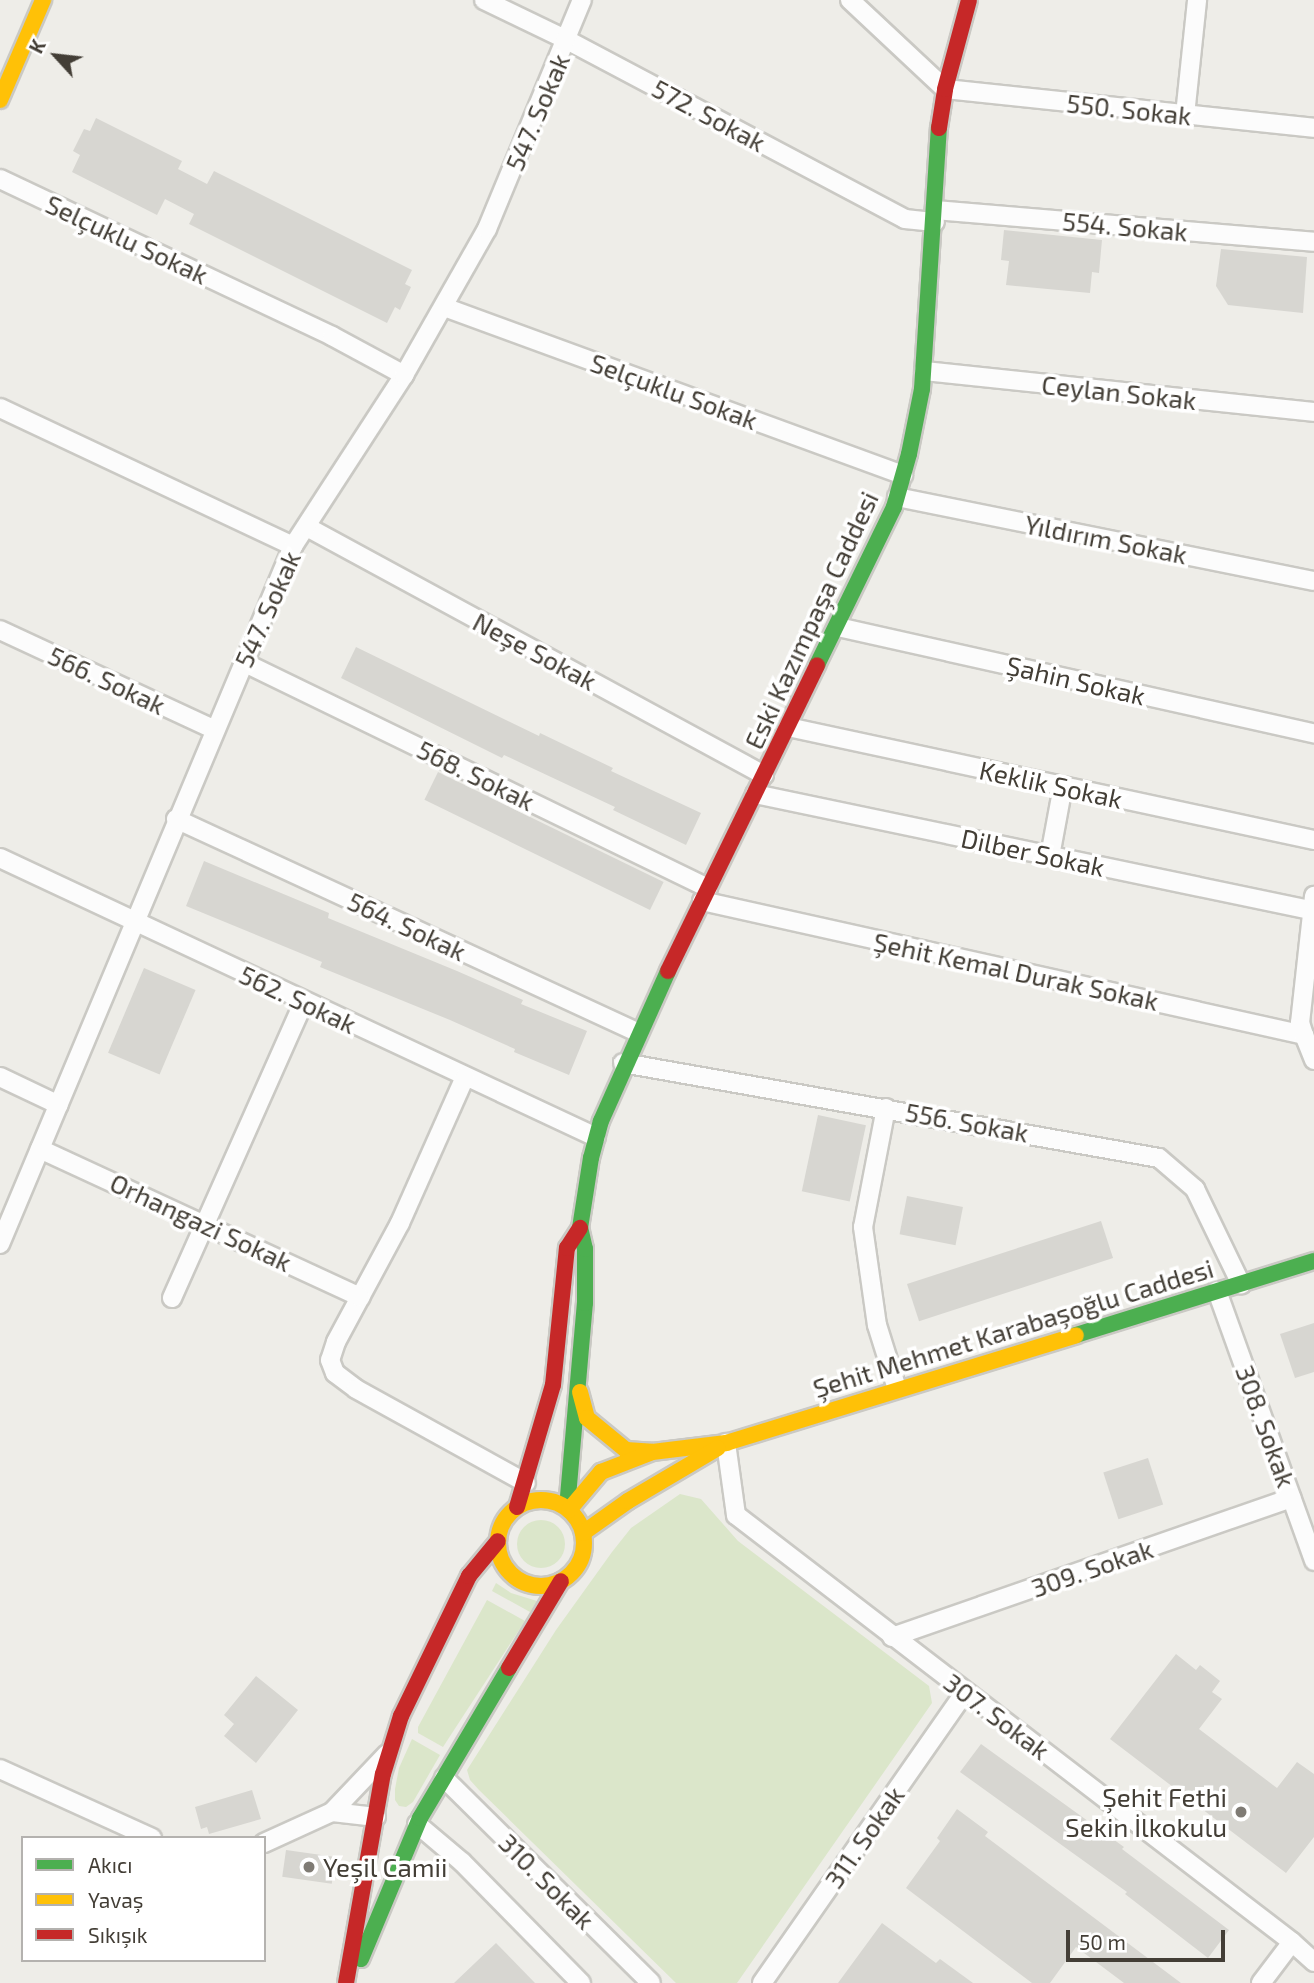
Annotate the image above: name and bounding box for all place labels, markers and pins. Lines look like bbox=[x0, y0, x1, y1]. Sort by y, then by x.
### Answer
place label: Şehit Fethi Sekin İlkokulu bbox=[1065, 1781, 1227, 1842]
marker: Şehit Fethi Sekin İlkokulu bbox=[1233, 1804, 1249, 1820]
place label: Yeşil Camii bbox=[323, 1851, 448, 1883]
marker: Yeşil Camii bbox=[301, 1859, 317, 1875]

